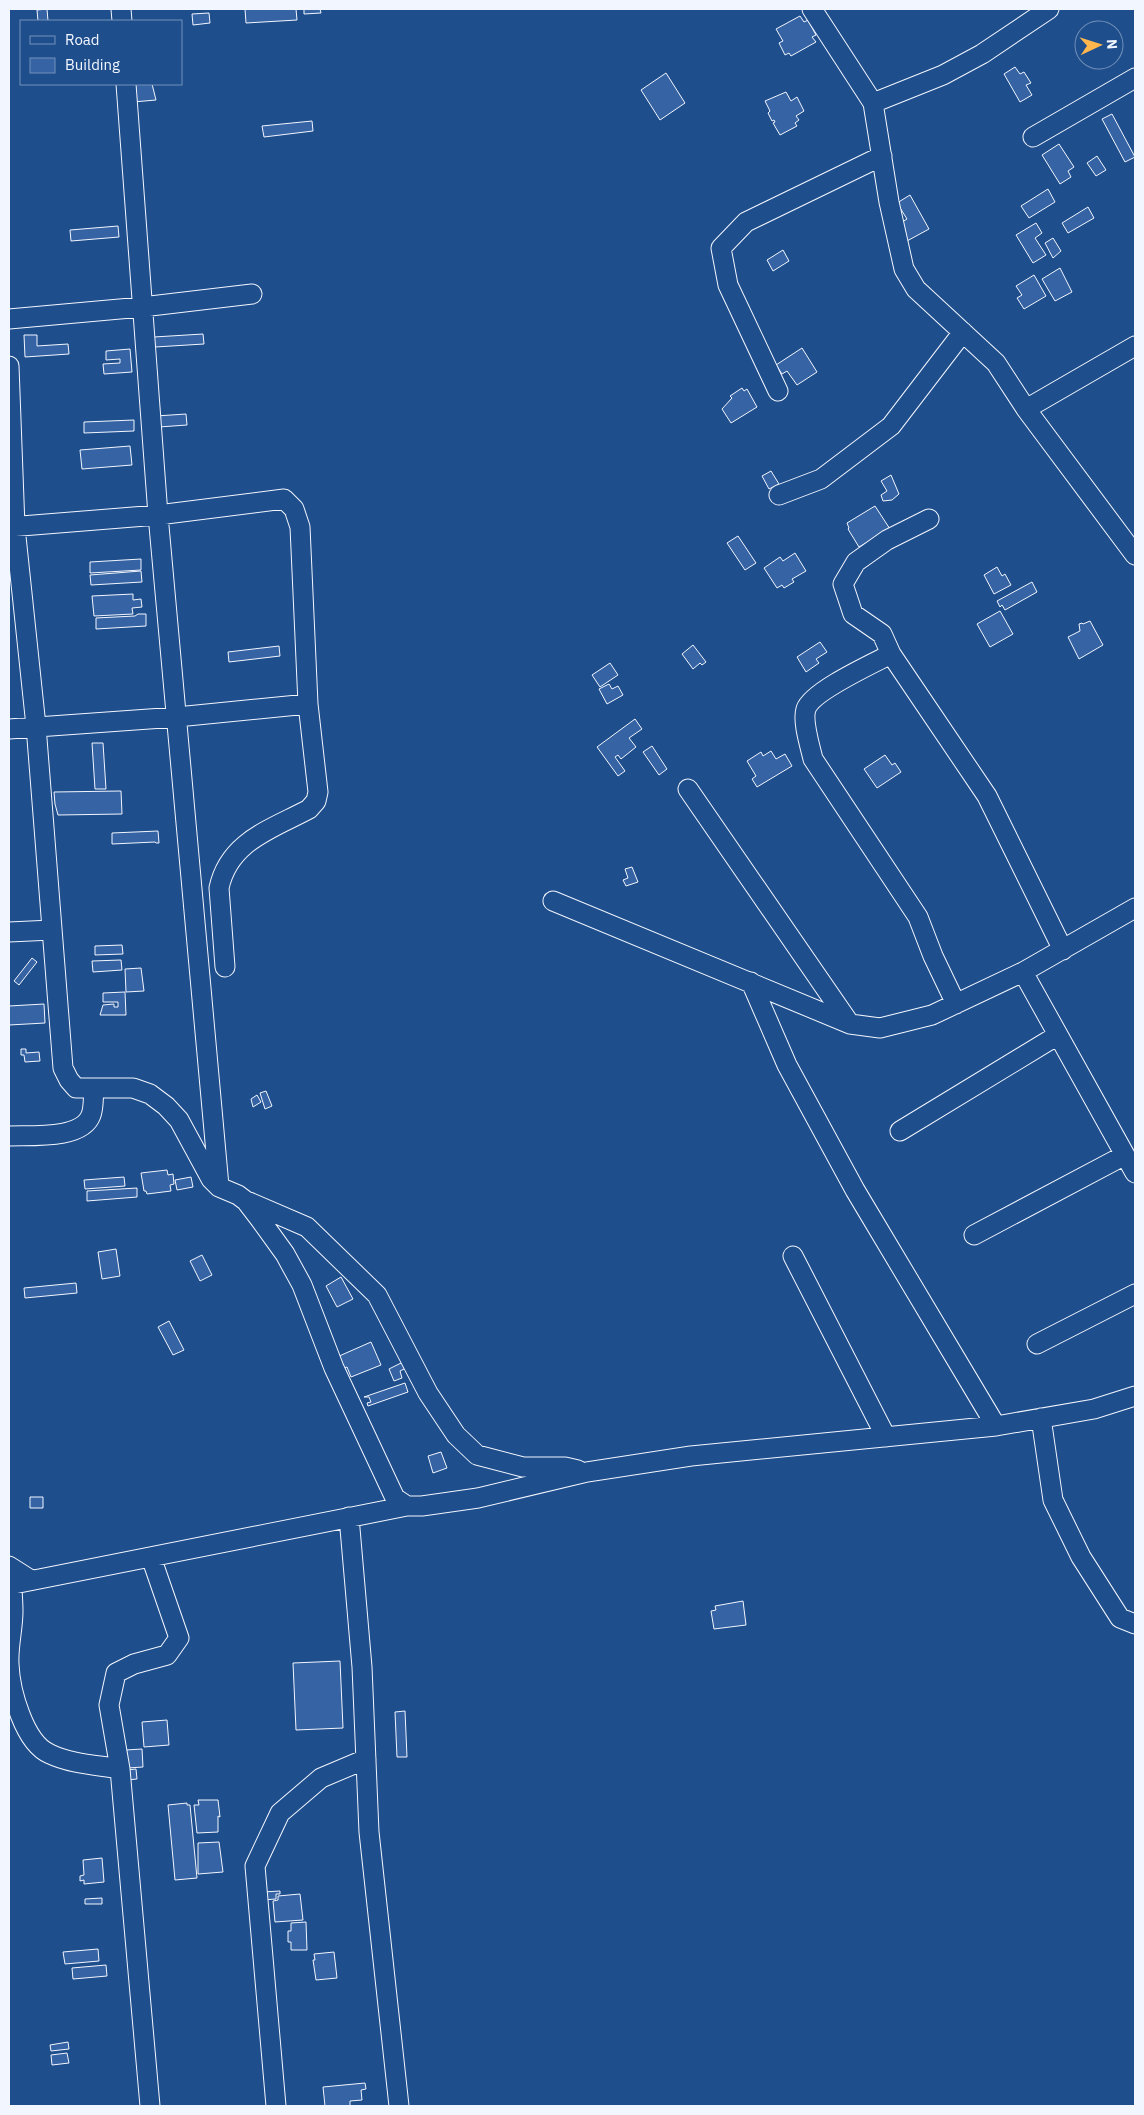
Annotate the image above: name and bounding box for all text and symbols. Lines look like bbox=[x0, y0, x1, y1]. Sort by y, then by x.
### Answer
legend bbox=[20, 20, 182, 85]
north arrow bbox=[1074, 20, 1124, 70]
text: Road bbox=[65, 30, 100, 49]
text: N bbox=[1103, 38, 1121, 50]
text: Building bbox=[65, 55, 120, 74]

